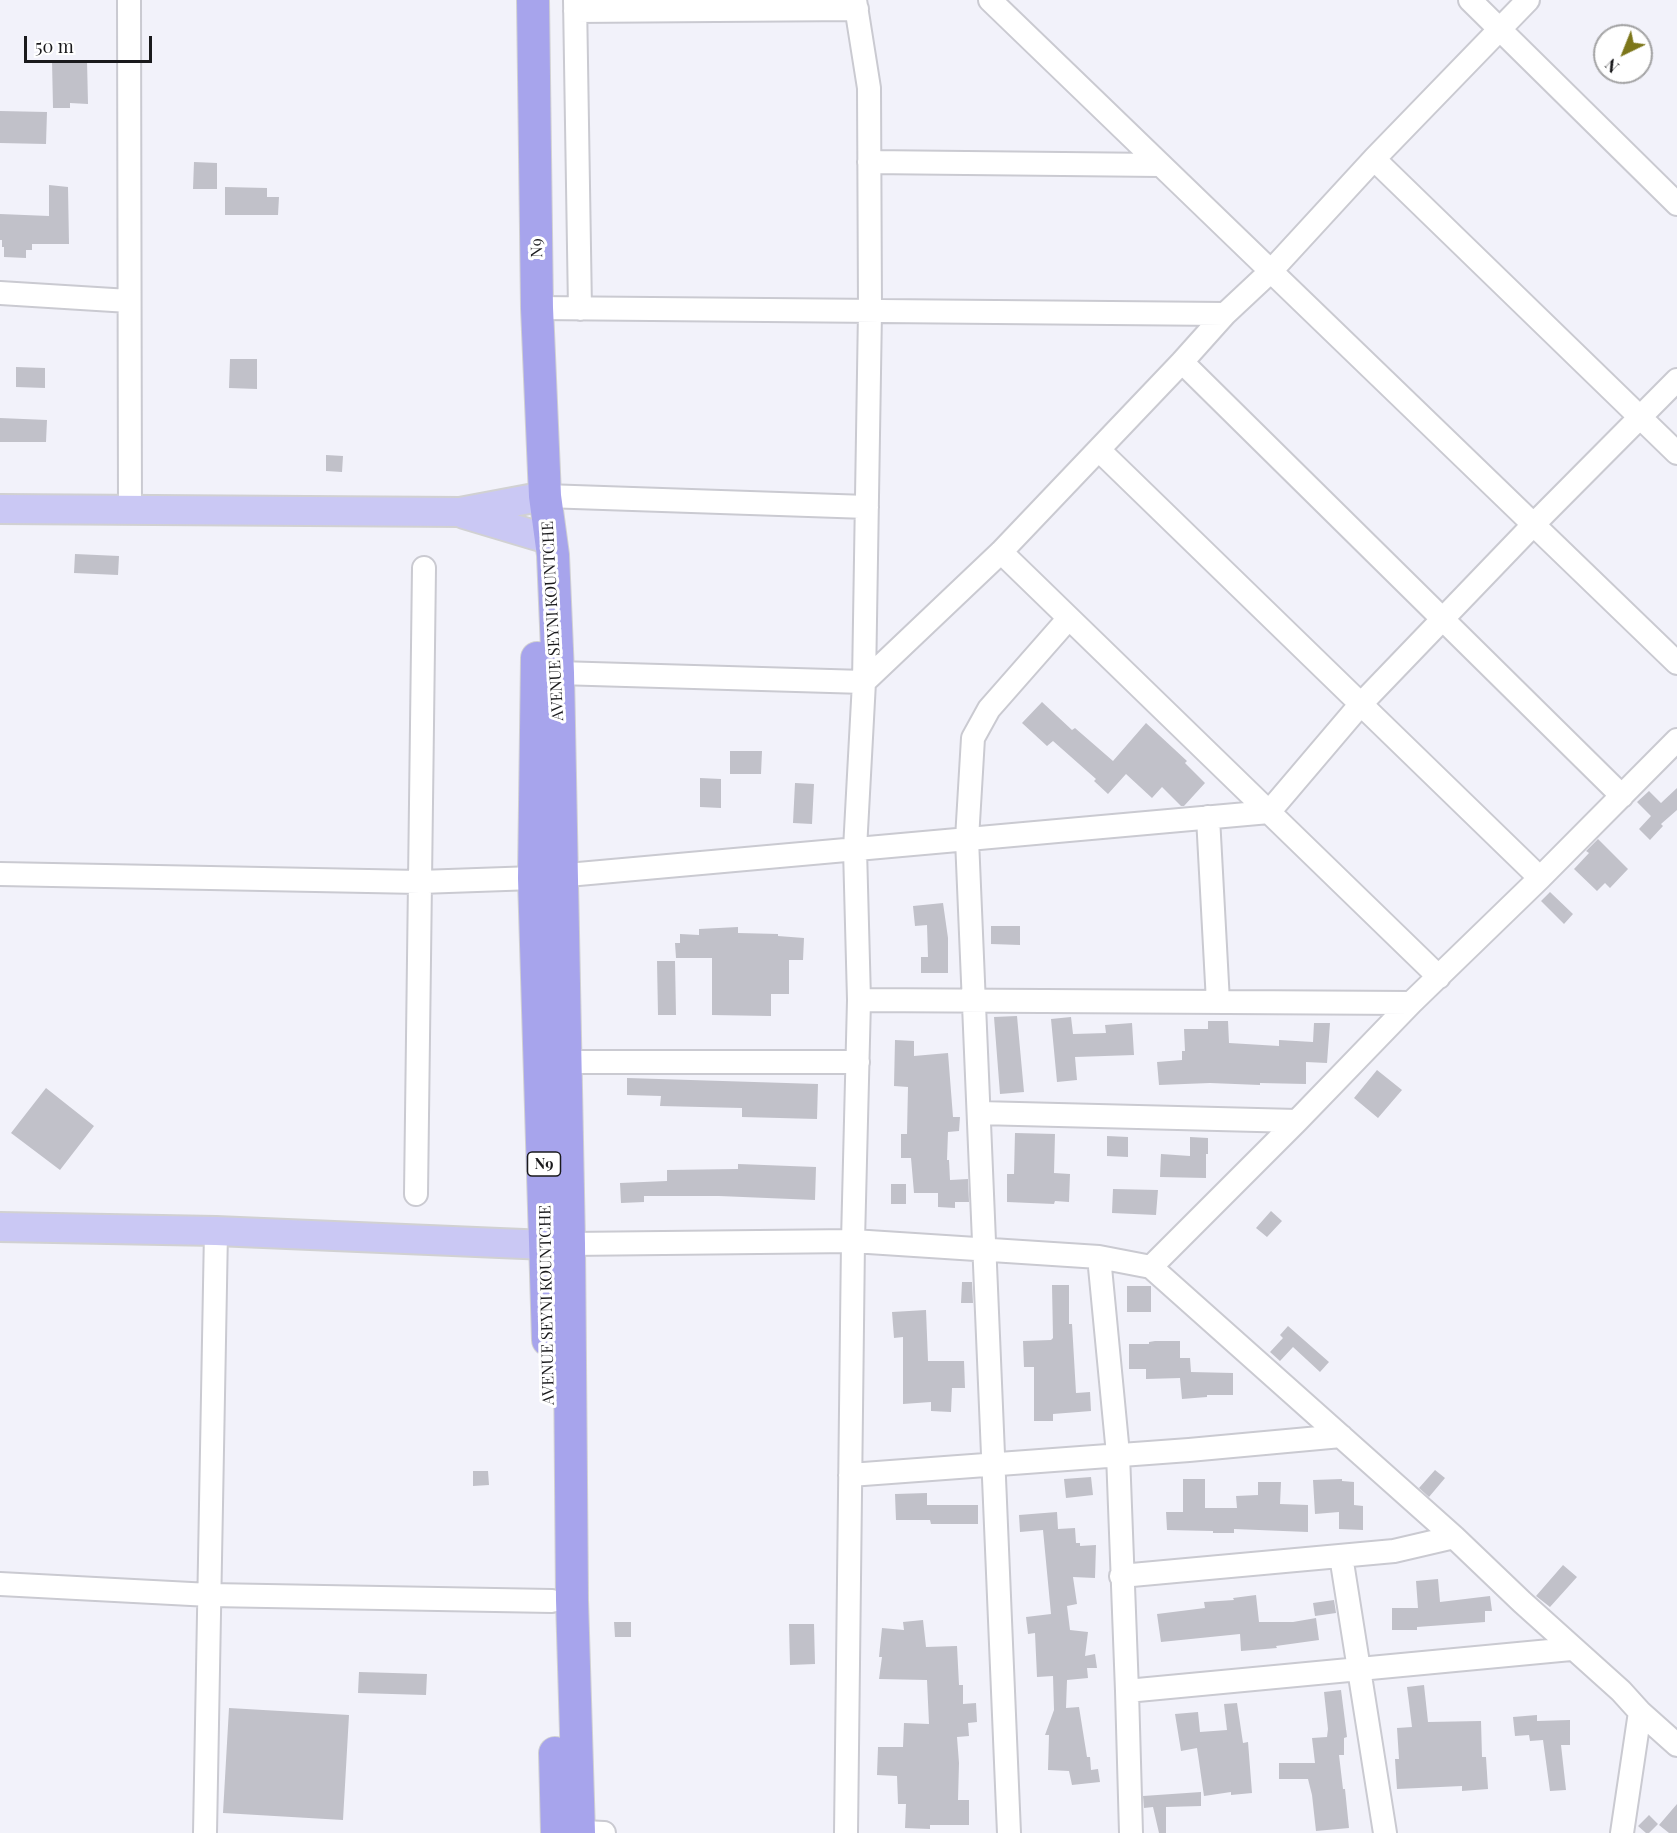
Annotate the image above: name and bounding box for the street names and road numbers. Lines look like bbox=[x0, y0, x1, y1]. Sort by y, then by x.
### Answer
street label: N9 bbox=[527, 238, 547, 258]
street label: AVENUE SEYNI KOUNTCHE bbox=[538, 521, 568, 721]
road number: N9 bbox=[528, 1152, 560, 1176]
street label: AVENUE SEYNI KOUNTCHE bbox=[536, 1205, 558, 1405]

